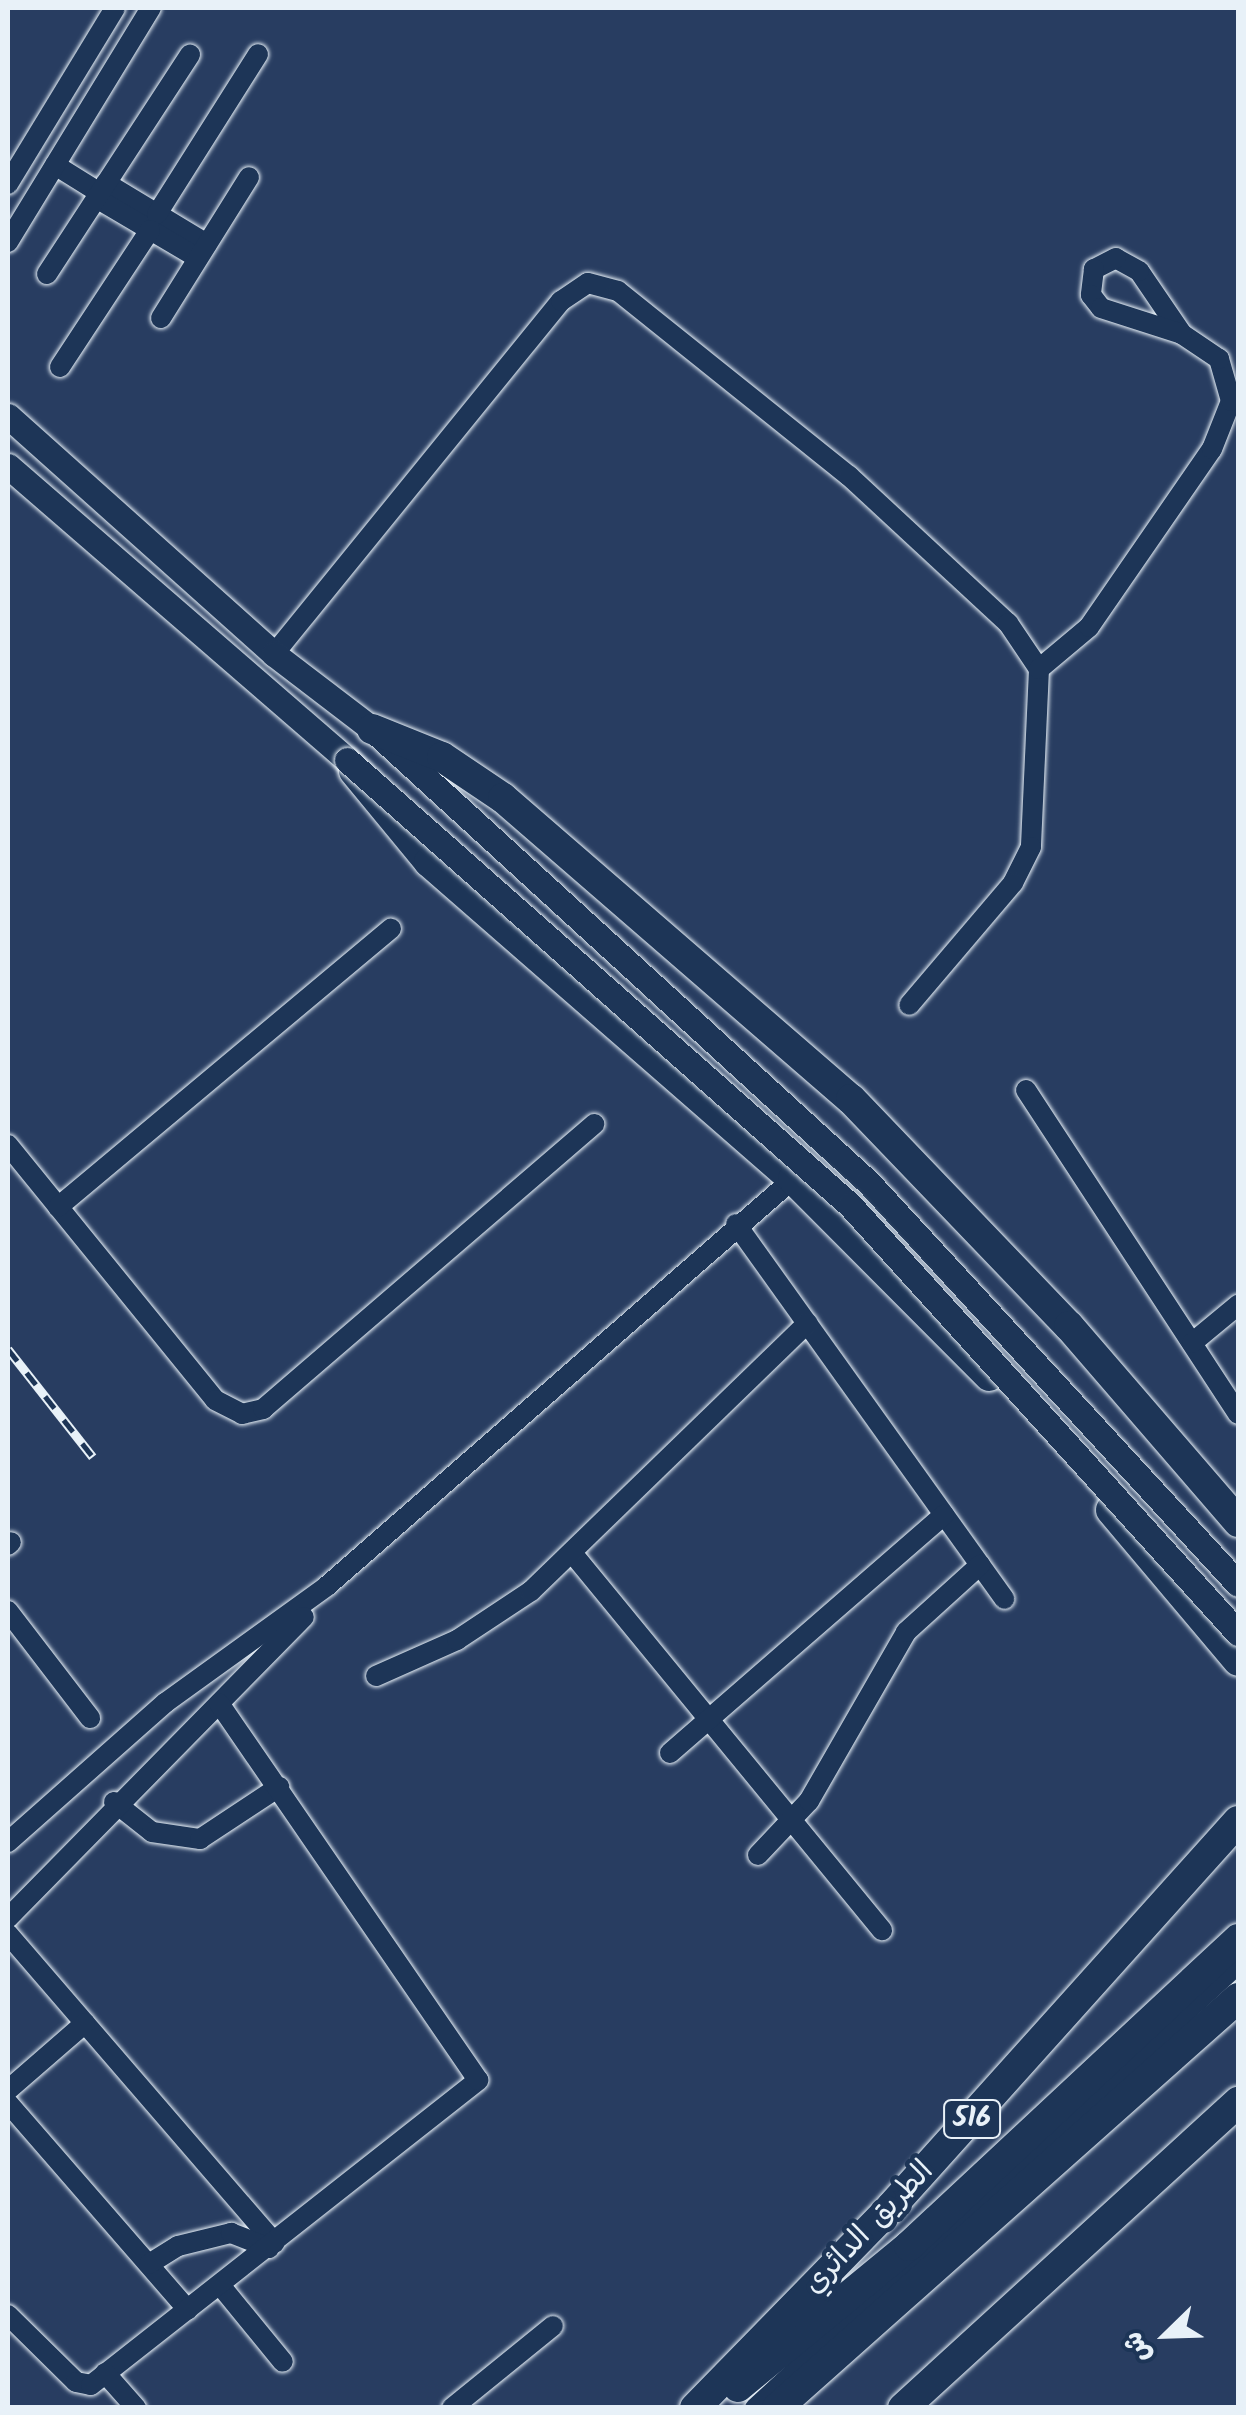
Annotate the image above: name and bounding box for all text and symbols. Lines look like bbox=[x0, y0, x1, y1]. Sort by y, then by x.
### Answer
road number: 516 bbox=[942, 2096, 1002, 2142]
street label: الطريق الدائري bbox=[796, 2154, 942, 2302]
north arrow bbox=[1116, 2285, 1216, 2385]
text: ش bbox=[1111, 2324, 1165, 2370]

